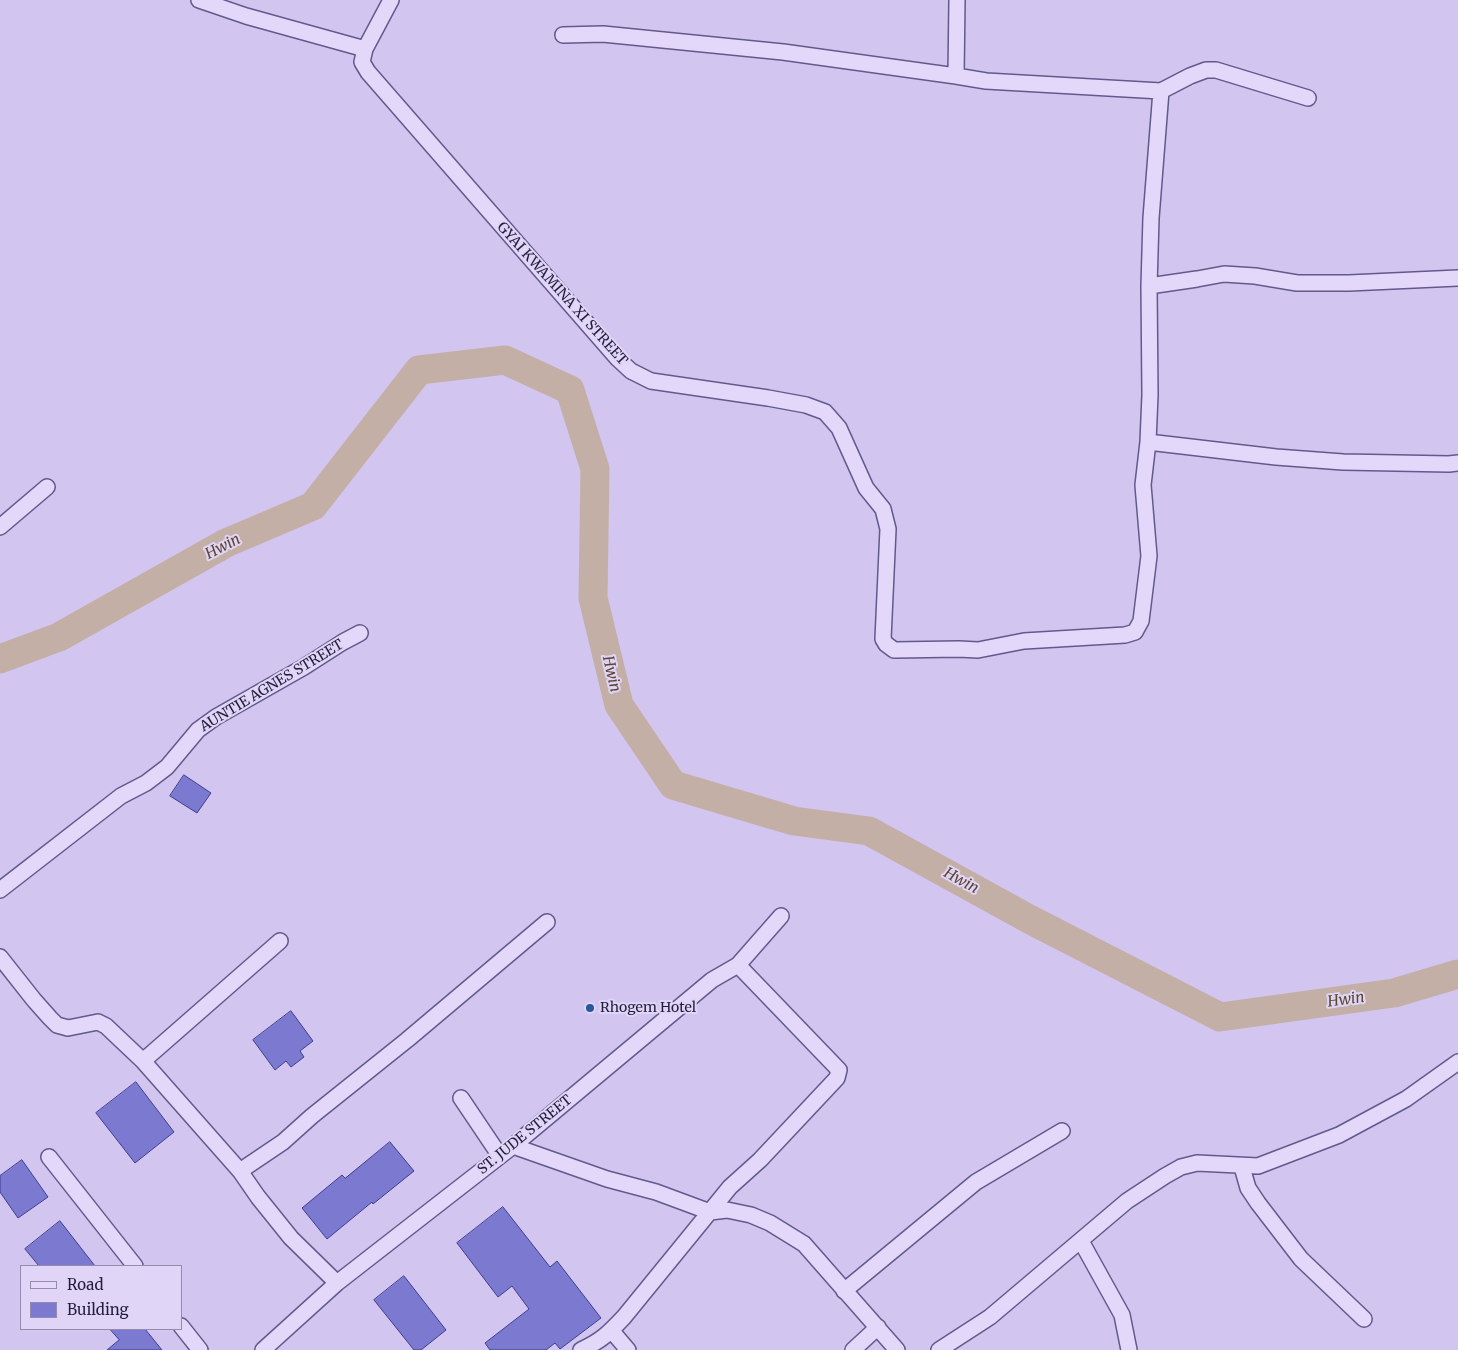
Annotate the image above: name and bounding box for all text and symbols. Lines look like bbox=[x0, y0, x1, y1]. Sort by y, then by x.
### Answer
street label: GYAI KWAMINA XI STREET bbox=[493, 219, 631, 369]
water label: Hwin bbox=[202, 531, 244, 563]
street label: AUNTIE AGNES STREET bbox=[197, 636, 347, 736]
water label: Hwin bbox=[598, 654, 624, 694]
water label: Hwin bbox=[940, 864, 982, 898]
water label: Hwin bbox=[1326, 989, 1366, 1011]
place label: Rhogem Hotel bbox=[600, 1000, 696, 1016]
marker: Rhogem Hotel bbox=[584, 1002, 596, 1014]
street label: ST. JUDE STREET bbox=[474, 1092, 576, 1178]
legend bbox=[20, 1265, 182, 1330]
text: Road bbox=[67, 1275, 103, 1294]
text: Building bbox=[67, 1300, 129, 1319]

